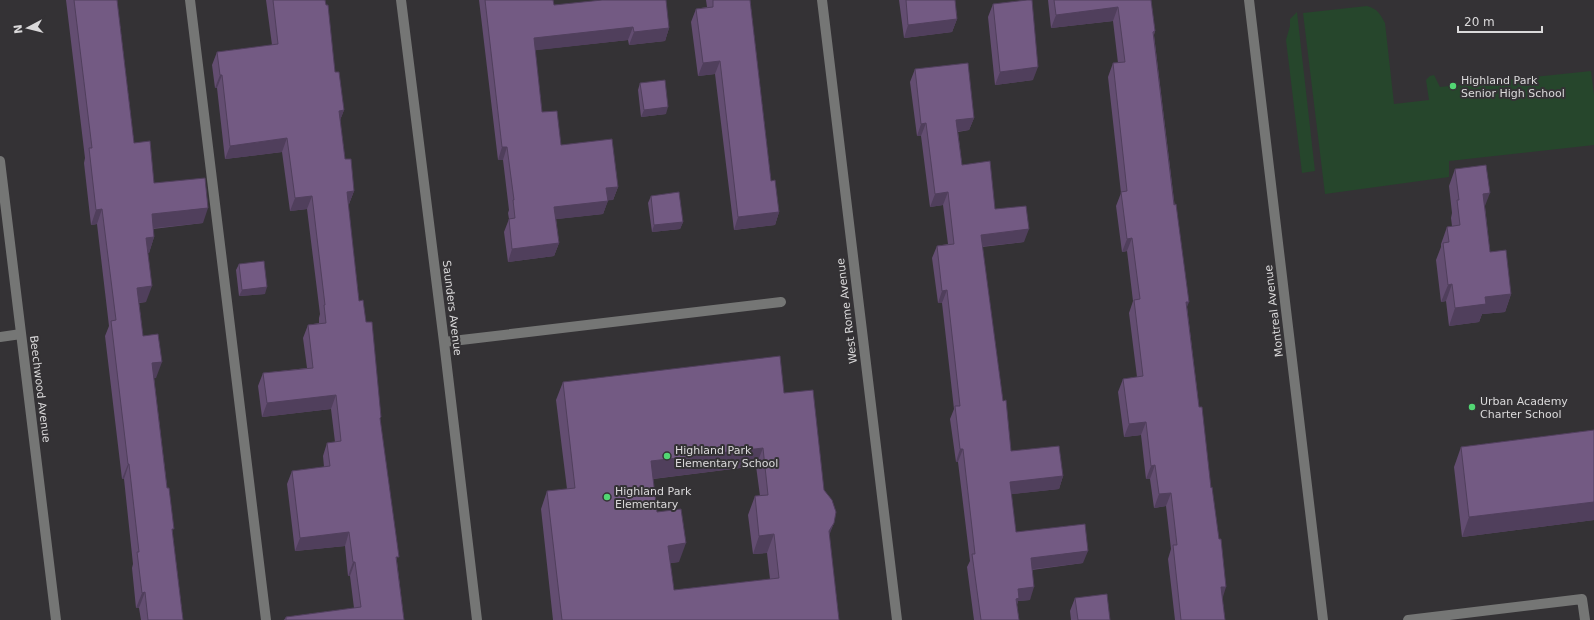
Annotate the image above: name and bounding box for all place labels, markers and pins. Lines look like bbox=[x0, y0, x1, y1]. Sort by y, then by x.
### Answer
place label: Highland Park Senior High School bbox=[1461, 74, 1565, 100]
marker: Highland Park Senior High School bbox=[1448, 81, 1458, 91]
place label: Urban Academy Charter School bbox=[1480, 395, 1568, 421]
marker: Urban Academy Charter School bbox=[1467, 402, 1477, 412]
place label: Highland Park Elementary School bbox=[675, 444, 778, 470]
marker: Highland Park Elementary School bbox=[662, 451, 672, 461]
place label: Highland Park Elementary bbox=[615, 485, 692, 511]
marker: Highland Park Elementary bbox=[602, 492, 612, 502]

